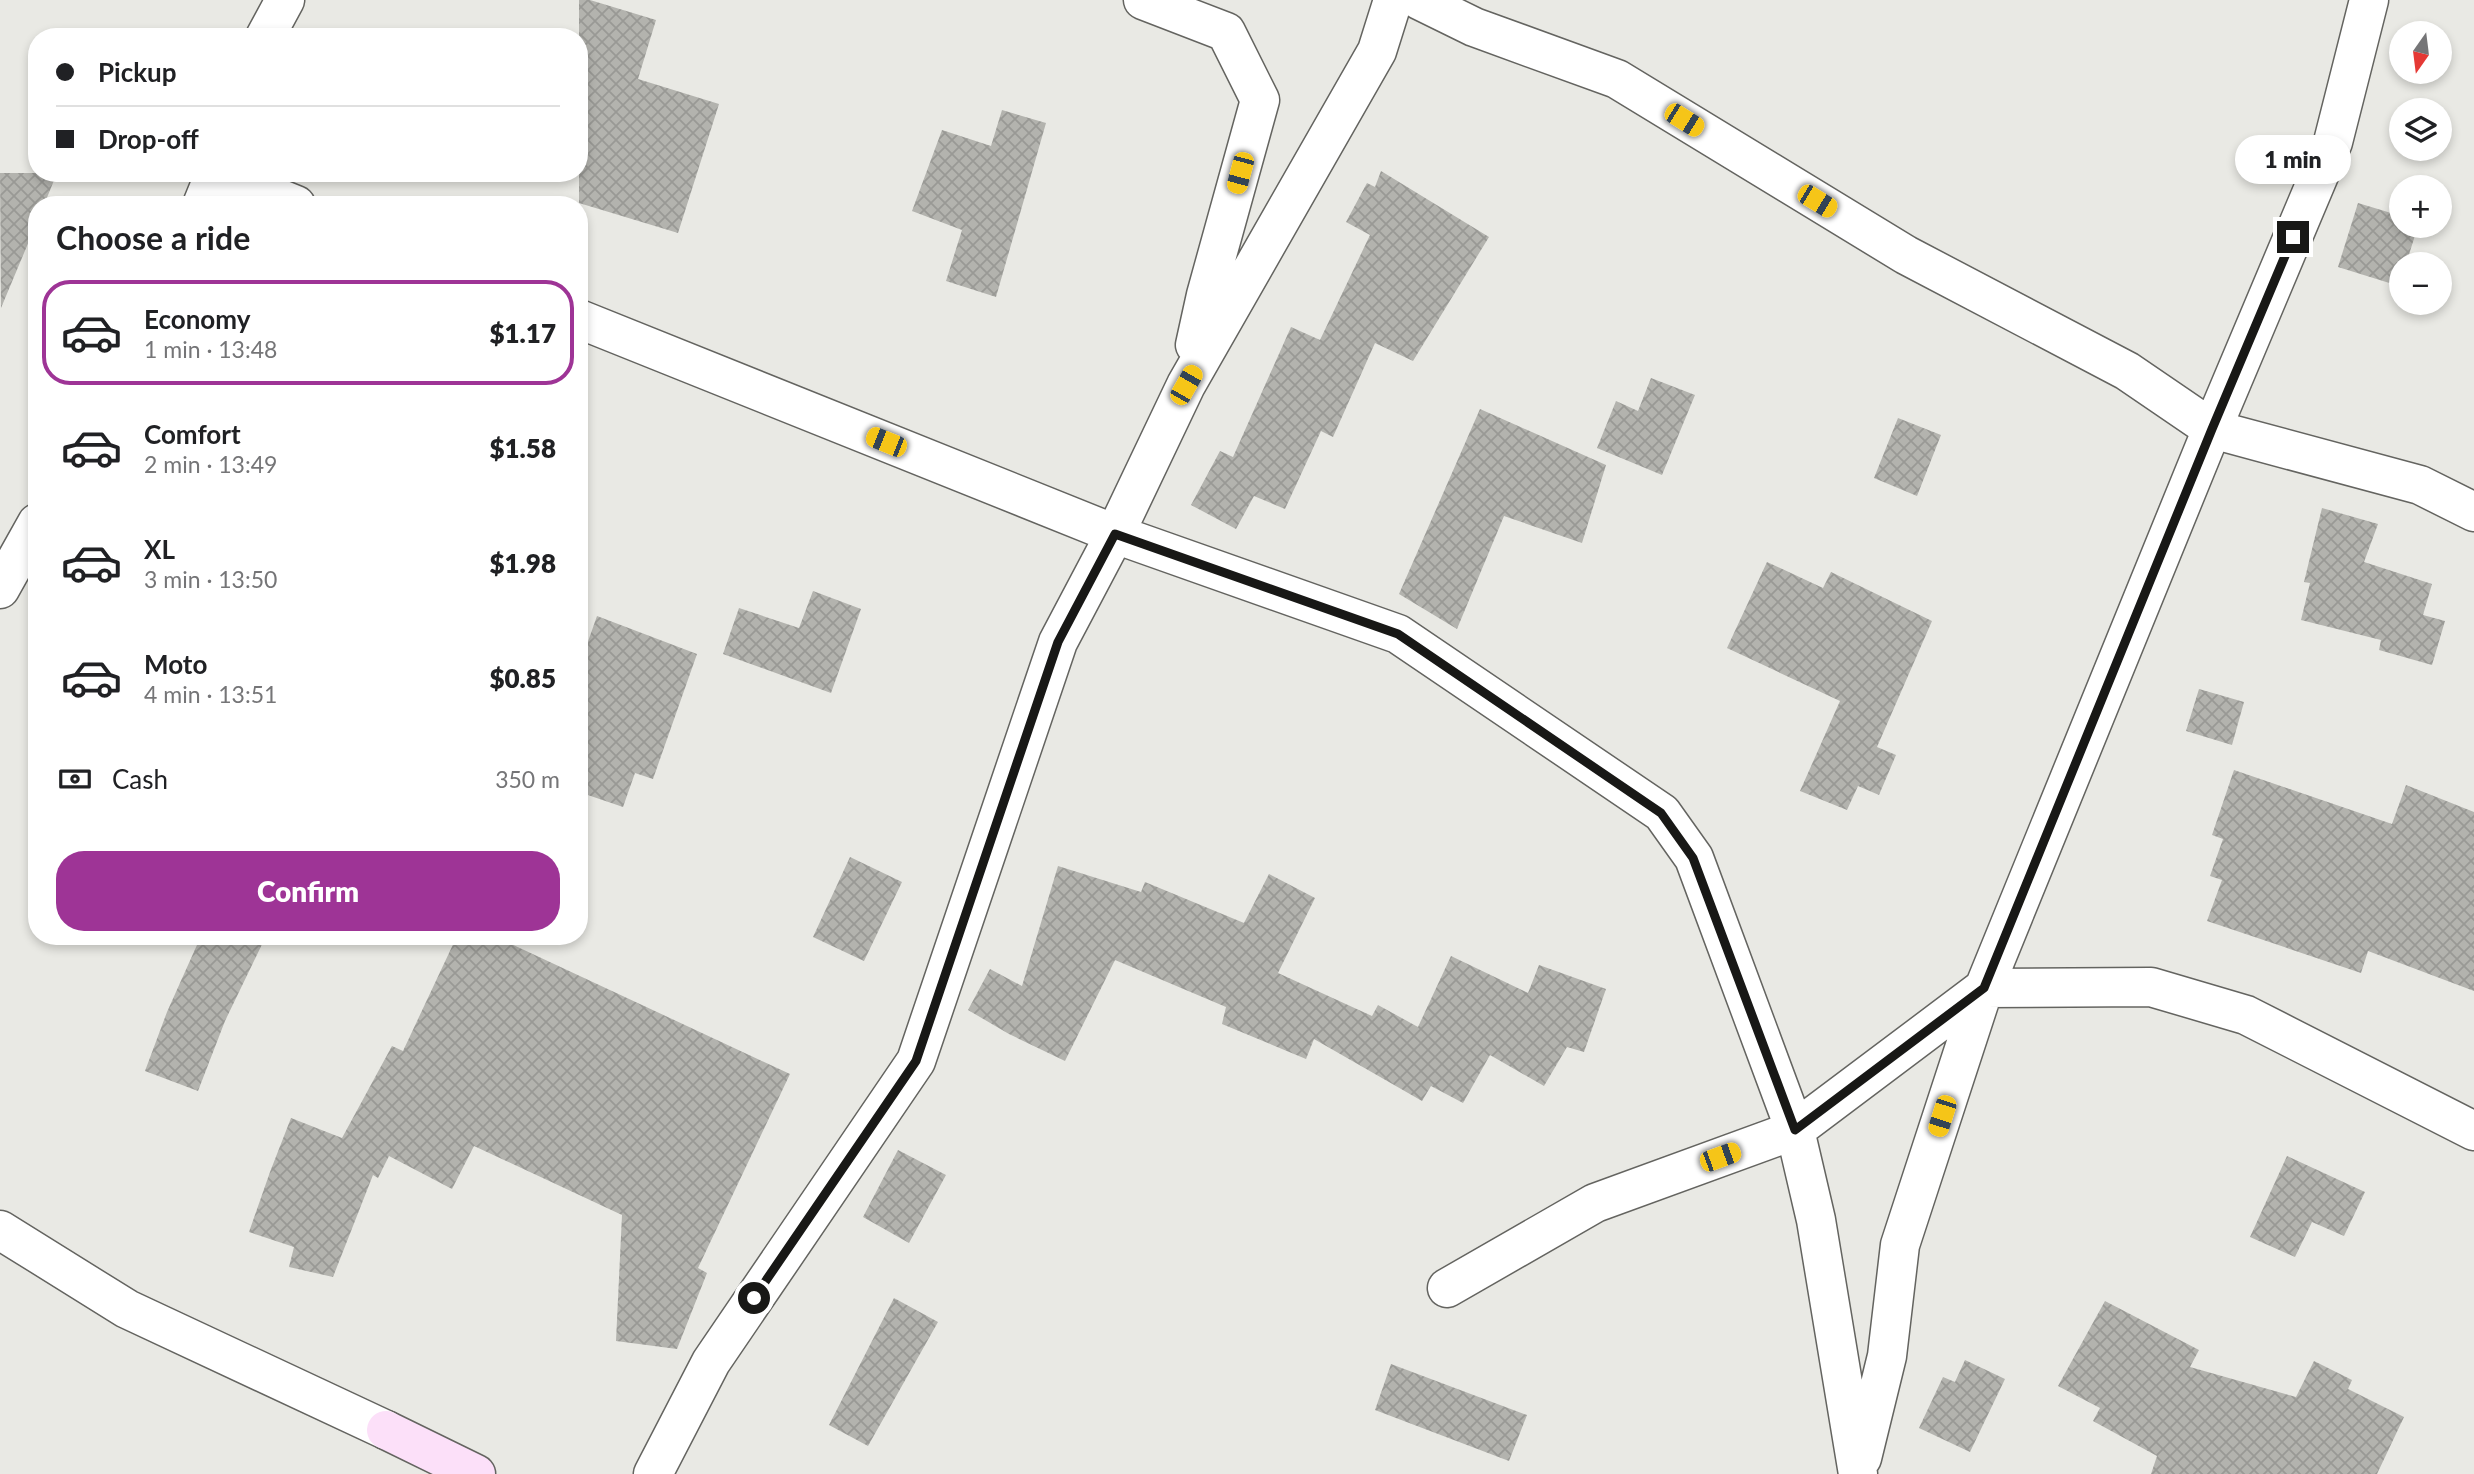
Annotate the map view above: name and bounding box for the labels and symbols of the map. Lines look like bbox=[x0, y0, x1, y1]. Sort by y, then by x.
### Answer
north arrow bbox=[2389, 21, 2452, 84]
car bbox=[1661, 100, 1708, 140]
callout: 1 min bbox=[2235, 135, 2351, 184]
car bbox=[1225, 150, 1256, 196]
car bbox=[1794, 181, 1841, 221]
route end bbox=[2277, 221, 2309, 253]
car bbox=[1167, 362, 1206, 408]
car bbox=[863, 424, 910, 460]
car bbox=[1926, 1093, 1959, 1139]
car bbox=[1697, 1140, 1744, 1174]
route start bbox=[738, 1282, 770, 1314]

